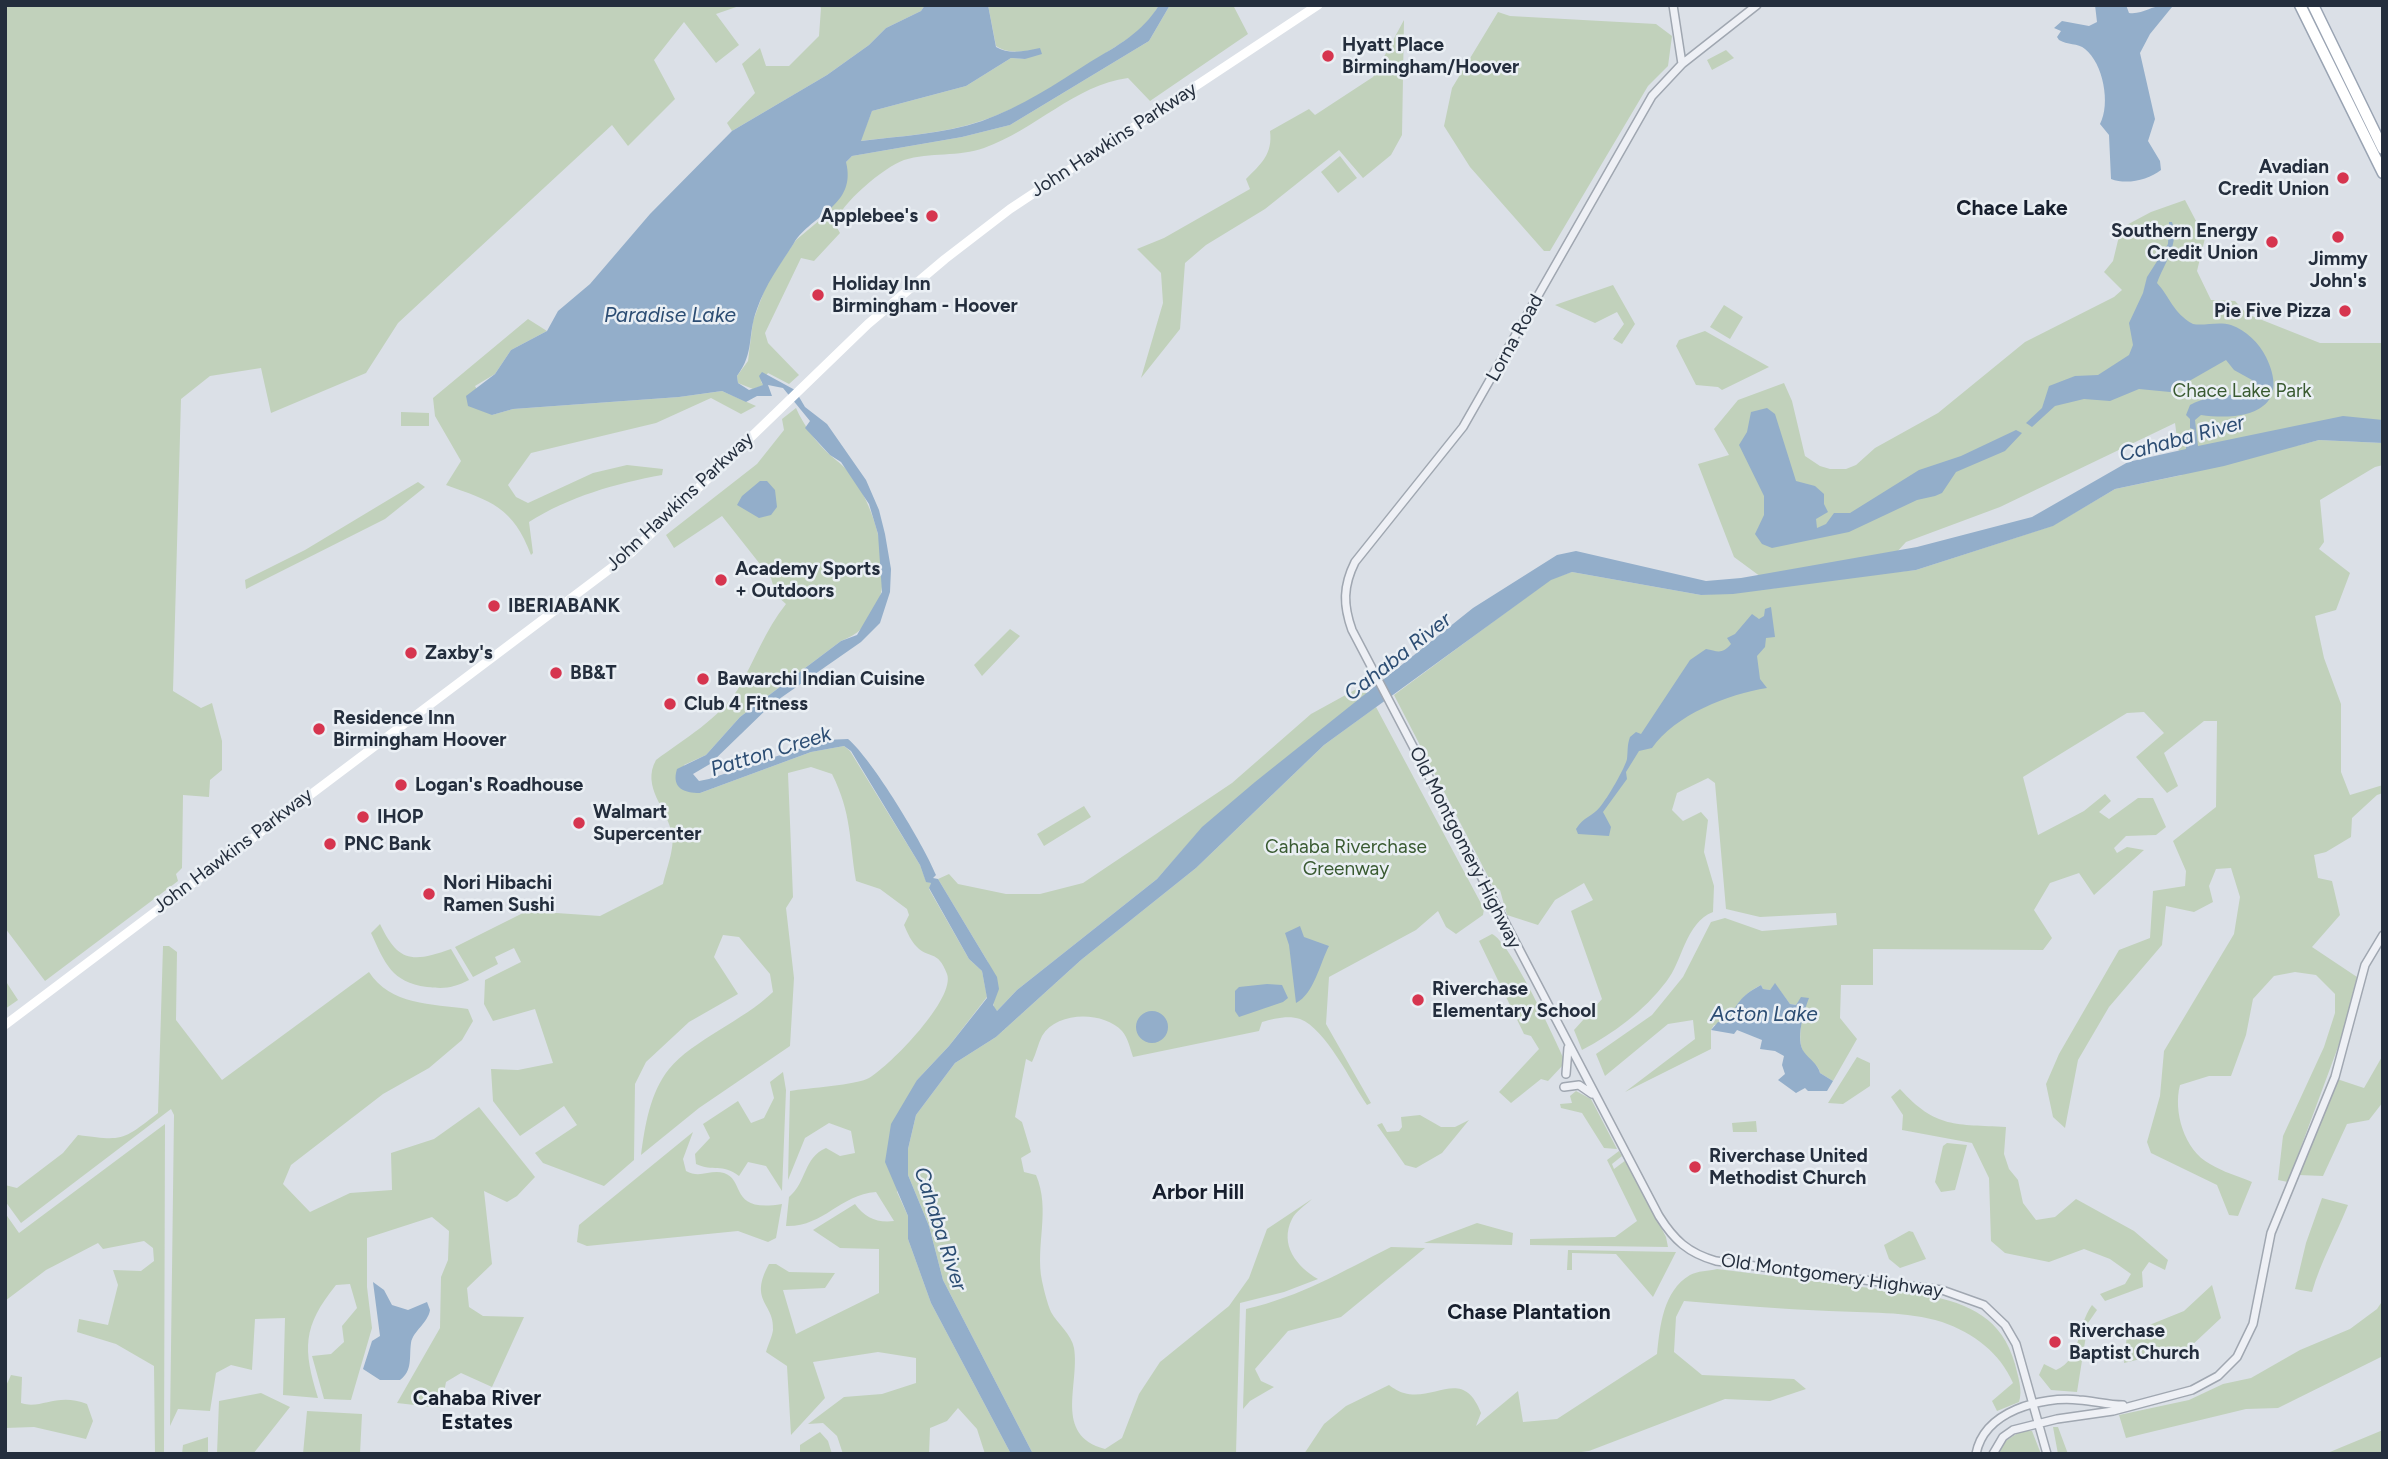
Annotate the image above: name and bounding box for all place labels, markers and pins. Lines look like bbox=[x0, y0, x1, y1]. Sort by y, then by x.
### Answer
place label: Hyatt Place Birmingham/Hoover bbox=[1342, 34, 1519, 78]
marker: Hyatt Place Birmingham/Hoover bbox=[1320, 48, 1336, 64]
place label: Avadian Credit Union bbox=[2218, 156, 2329, 200]
marker: Avadian Credit Union bbox=[2335, 170, 2351, 186]
place label: Applebee's bbox=[821, 205, 918, 227]
marker: Applebee's bbox=[924, 208, 940, 224]
place label: Southern Energy Credit Union bbox=[2111, 220, 2258, 264]
marker: Jimmy John's bbox=[2330, 229, 2346, 245]
marker: Southern Energy Credit Union bbox=[2264, 234, 2280, 250]
place label: Jimmy John's bbox=[2308, 248, 2368, 292]
place label: Holiday Inn Birmingham - Hoover bbox=[832, 273, 1018, 317]
marker: Holiday Inn Birmingham - Hoover bbox=[810, 287, 826, 303]
place label: Pie Five Pizza bbox=[2214, 300, 2331, 322]
marker: Pie Five Pizza bbox=[2337, 303, 2353, 319]
place label: Academy Sports + Outdoors bbox=[735, 558, 880, 602]
marker: Academy Sports + Outdoors bbox=[713, 572, 729, 588]
place label: IBERIABANK bbox=[508, 595, 620, 617]
marker: IBERIABANK bbox=[486, 598, 502, 614]
place label: Zaxby's bbox=[425, 642, 493, 664]
marker: Zaxby's bbox=[403, 645, 419, 661]
place label: BB&T bbox=[570, 662, 617, 684]
marker: BB&T bbox=[548, 665, 564, 681]
place label: Bawarchi Indian Cuisine bbox=[717, 668, 925, 690]
marker: Bawarchi Indian Cuisine bbox=[695, 671, 711, 687]
place label: Club 4 Fitness bbox=[684, 693, 808, 715]
marker: Club 4 Fitness bbox=[662, 696, 678, 712]
place label: Residence Inn Birmingham Hoover bbox=[333, 707, 507, 751]
marker: Residence Inn Birmingham Hoover bbox=[311, 721, 327, 737]
place label: Logan's Roadhouse bbox=[415, 774, 583, 796]
marker: Logan's Roadhouse bbox=[393, 777, 409, 793]
place label: Walmart Supercenter bbox=[593, 801, 701, 845]
place label: IHOP bbox=[377, 806, 423, 828]
marker: IHOP bbox=[355, 809, 371, 825]
marker: Walmart Supercenter bbox=[571, 815, 587, 831]
place label: PNC Bank bbox=[344, 833, 431, 855]
marker: PNC Bank bbox=[322, 836, 338, 852]
place label: Nori Hibachi Ramen Sushi bbox=[443, 872, 555, 916]
marker: Nori Hibachi Ramen Sushi bbox=[421, 886, 437, 902]
place label: Riverchase Elementary School bbox=[1432, 978, 1596, 1022]
marker: Riverchase Elementary School bbox=[1410, 992, 1426, 1008]
place label: Riverchase United Methodist Church bbox=[1709, 1145, 1868, 1189]
marker: Riverchase United Methodist Church bbox=[1687, 1159, 1703, 1175]
place label: Riverchase Baptist Church bbox=[2069, 1320, 2200, 1364]
marker: Riverchase Baptist Church bbox=[2047, 1334, 2063, 1350]

